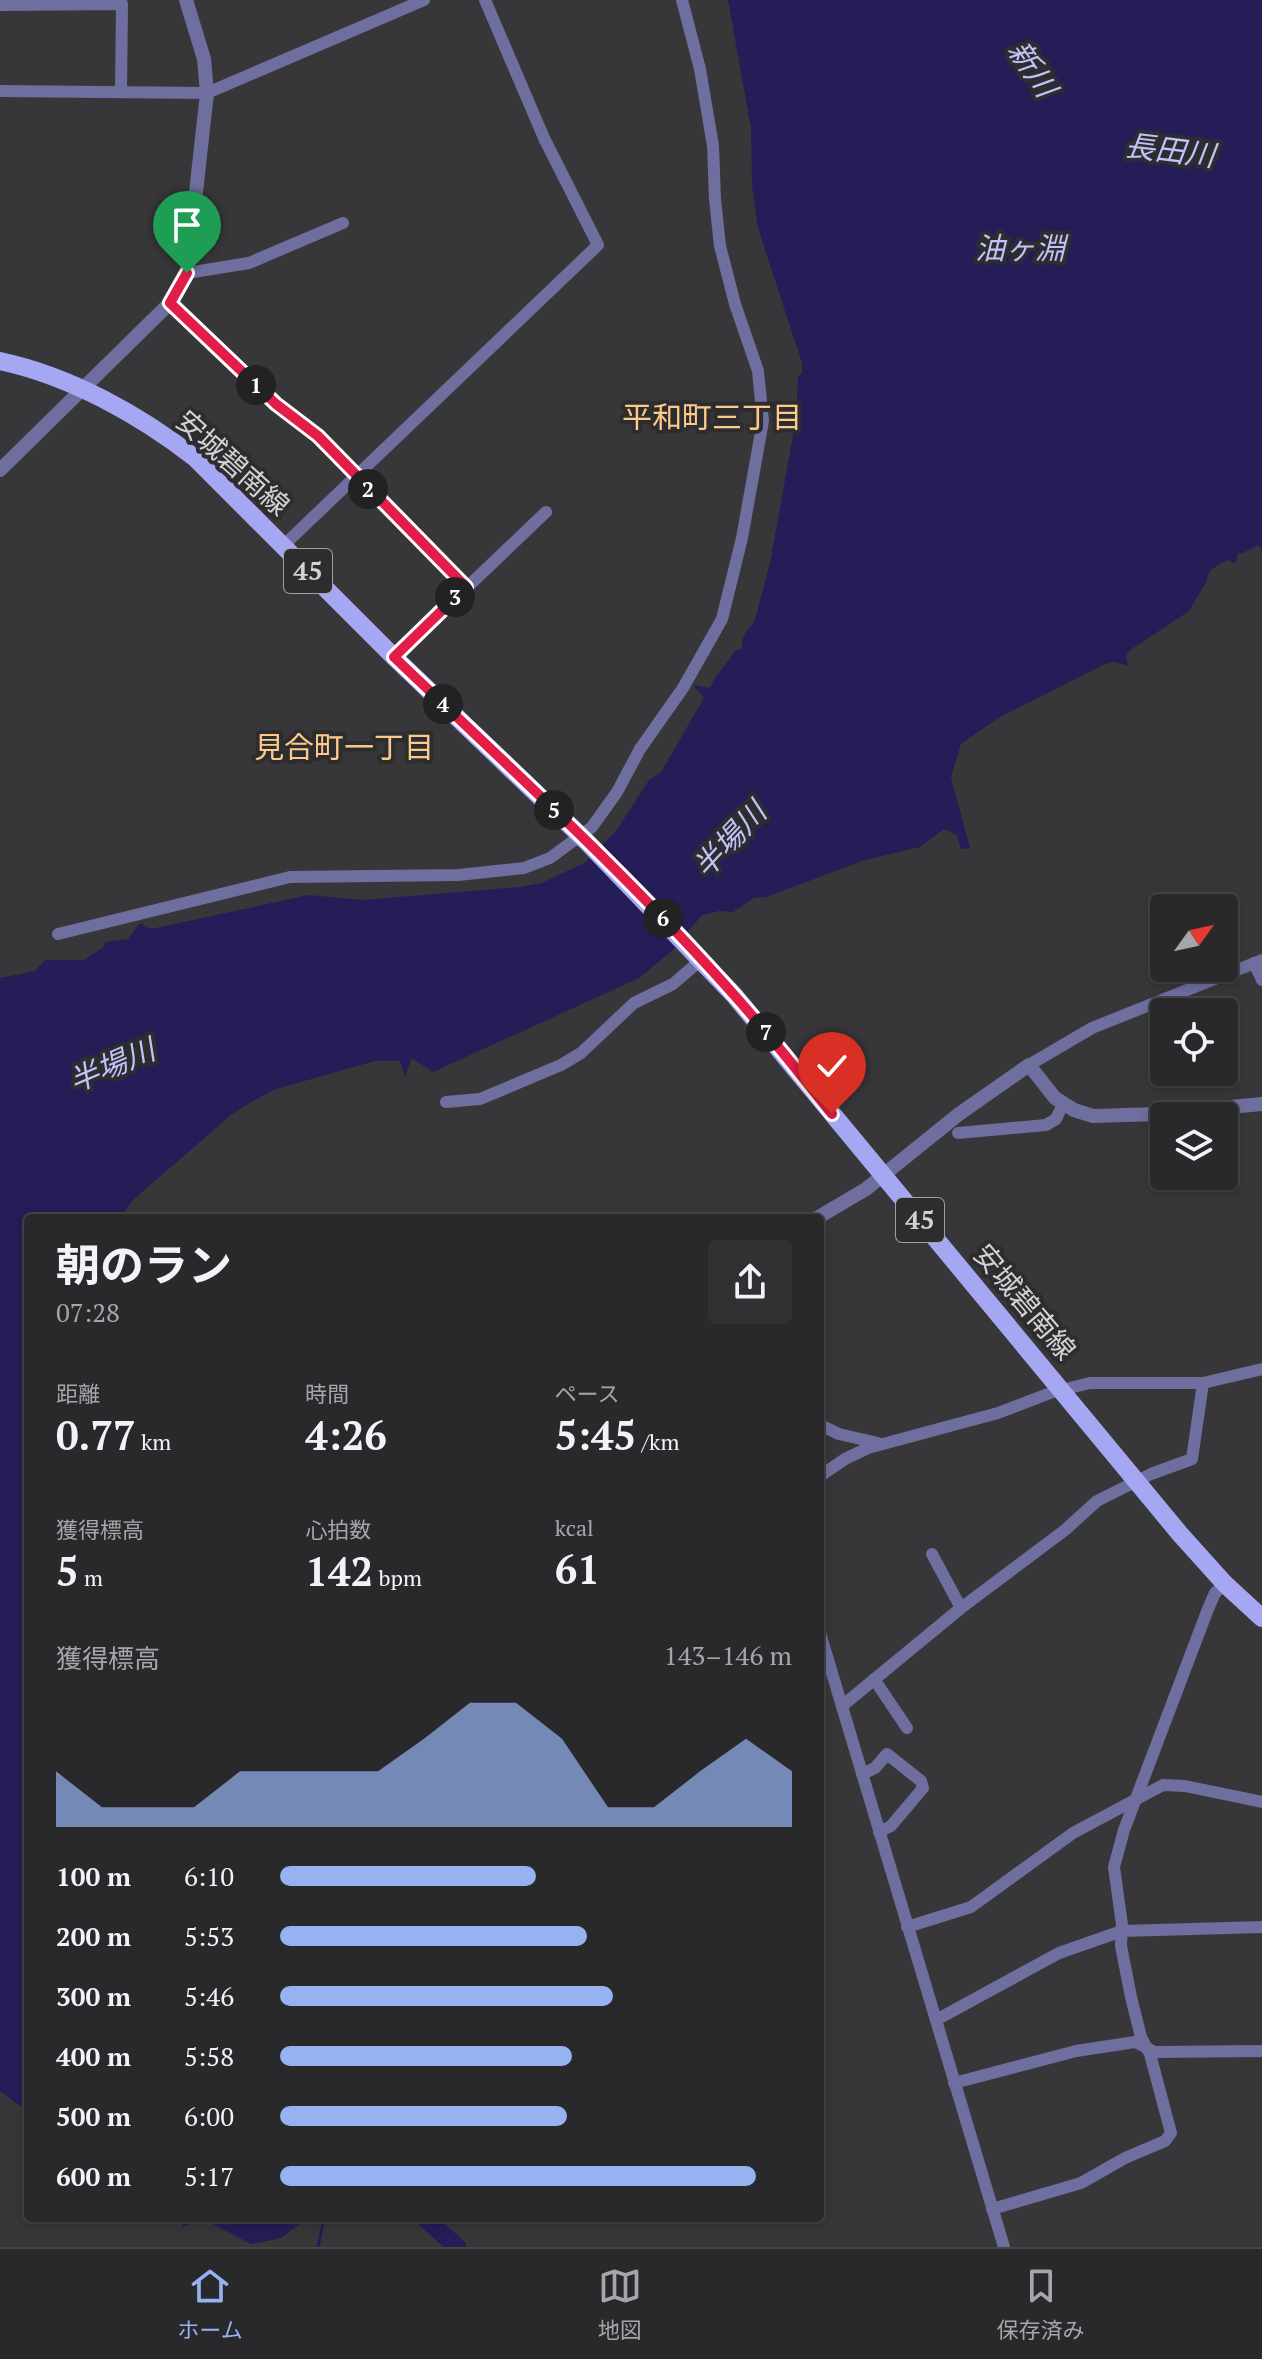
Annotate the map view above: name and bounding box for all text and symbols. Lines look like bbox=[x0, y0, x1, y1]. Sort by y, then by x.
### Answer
water label: 新川 bbox=[999, 32, 1068, 107]
water label: 長田川 bbox=[1123, 125, 1220, 176]
pin bbox=[153, 191, 221, 273]
icon: arrive bbox=[165, 203, 209, 247]
water label: 油ヶ淵 bbox=[975, 228, 1069, 268]
pin: 1 bbox=[236, 365, 276, 405]
text: 1 bbox=[250, 370, 262, 399]
district label: 平和町三丁目 bbox=[622, 397, 802, 437]
street label: 安城碧南線 bbox=[169, 402, 298, 523]
pin: 2 bbox=[348, 469, 388, 509]
text: 2 bbox=[362, 474, 374, 503]
road number: 45 bbox=[284, 549, 332, 593]
pin: 3 bbox=[435, 577, 475, 617]
text: 3 bbox=[449, 582, 461, 611]
pin: 4 bbox=[423, 684, 463, 724]
text: 4 bbox=[437, 689, 449, 718]
district label: 見合町一丁目 bbox=[254, 727, 434, 767]
pin: 5 bbox=[534, 790, 574, 830]
water label: 半場川 bbox=[684, 791, 777, 886]
text: 5 bbox=[548, 795, 560, 824]
north arrow bbox=[1150, 894, 1238, 982]
map controls bbox=[1150, 894, 1238, 1190]
pin: 6 bbox=[643, 898, 683, 938]
text: 6 bbox=[657, 903, 669, 932]
button: locate bbox=[1150, 998, 1238, 1086]
pin: 7 bbox=[746, 1012, 786, 1052]
text: 7 bbox=[760, 1017, 772, 1046]
water label: 半場川 bbox=[62, 1028, 164, 1101]
pin bbox=[798, 1032, 866, 1114]
icon: check bbox=[810, 1044, 854, 1088]
button: layers bbox=[1150, 1102, 1238, 1190]
road number: 45 bbox=[896, 1198, 944, 1242]
text: 朝のラン bbox=[56, 1235, 232, 1294]
street label: 安城碧南線 bbox=[966, 1236, 1085, 1367]
button: share bbox=[708, 1240, 792, 1324]
text: 07:28 bbox=[56, 1295, 120, 1329]
text: 距離 bbox=[56, 1379, 100, 1408]
text: 時間 bbox=[305, 1379, 349, 1408]
text: ペース bbox=[555, 1379, 620, 1408]
text: 0.77 bbox=[56, 1408, 136, 1461]
text: 4:26 bbox=[305, 1408, 387, 1461]
text: 5:45 bbox=[555, 1408, 636, 1461]
text: km bbox=[136, 1427, 171, 1456]
text: /km bbox=[636, 1427, 679, 1456]
text: kcal bbox=[555, 1513, 594, 1542]
text: 獲得標高 bbox=[56, 1515, 144, 1544]
text: 心拍数 bbox=[305, 1515, 371, 1544]
text: 61 bbox=[555, 1542, 600, 1595]
text: 5 bbox=[56, 1544, 79, 1597]
text: 142 bbox=[305, 1544, 373, 1597]
text: m bbox=[79, 1563, 103, 1592]
text: bpm bbox=[373, 1563, 422, 1592]
text: 143–146 m bbox=[664, 1638, 792, 1672]
text: 獲得標高 bbox=[56, 1641, 160, 1675]
text: 100 m bbox=[56, 1859, 131, 1893]
text: 6:10 bbox=[184, 1859, 234, 1893]
text: 200 m bbox=[56, 1919, 131, 1953]
text: 5:53 bbox=[184, 1919, 234, 1953]
text: 300 m bbox=[56, 1979, 131, 2013]
text: 5:46 bbox=[184, 1979, 234, 2013]
text: 400 m bbox=[56, 2039, 131, 2073]
text: 5:58 bbox=[184, 2039, 234, 2073]
text: 500 m bbox=[56, 2099, 131, 2133]
text: 6:00 bbox=[184, 2099, 234, 2133]
text: 600 m bbox=[56, 2159, 131, 2193]
text: 5:17 bbox=[184, 2159, 234, 2193]
tab: ホーム bbox=[177, 2264, 243, 2344]
tab: 地図 bbox=[598, 2264, 642, 2344]
tab: 保存済み bbox=[997, 2264, 1085, 2344]

